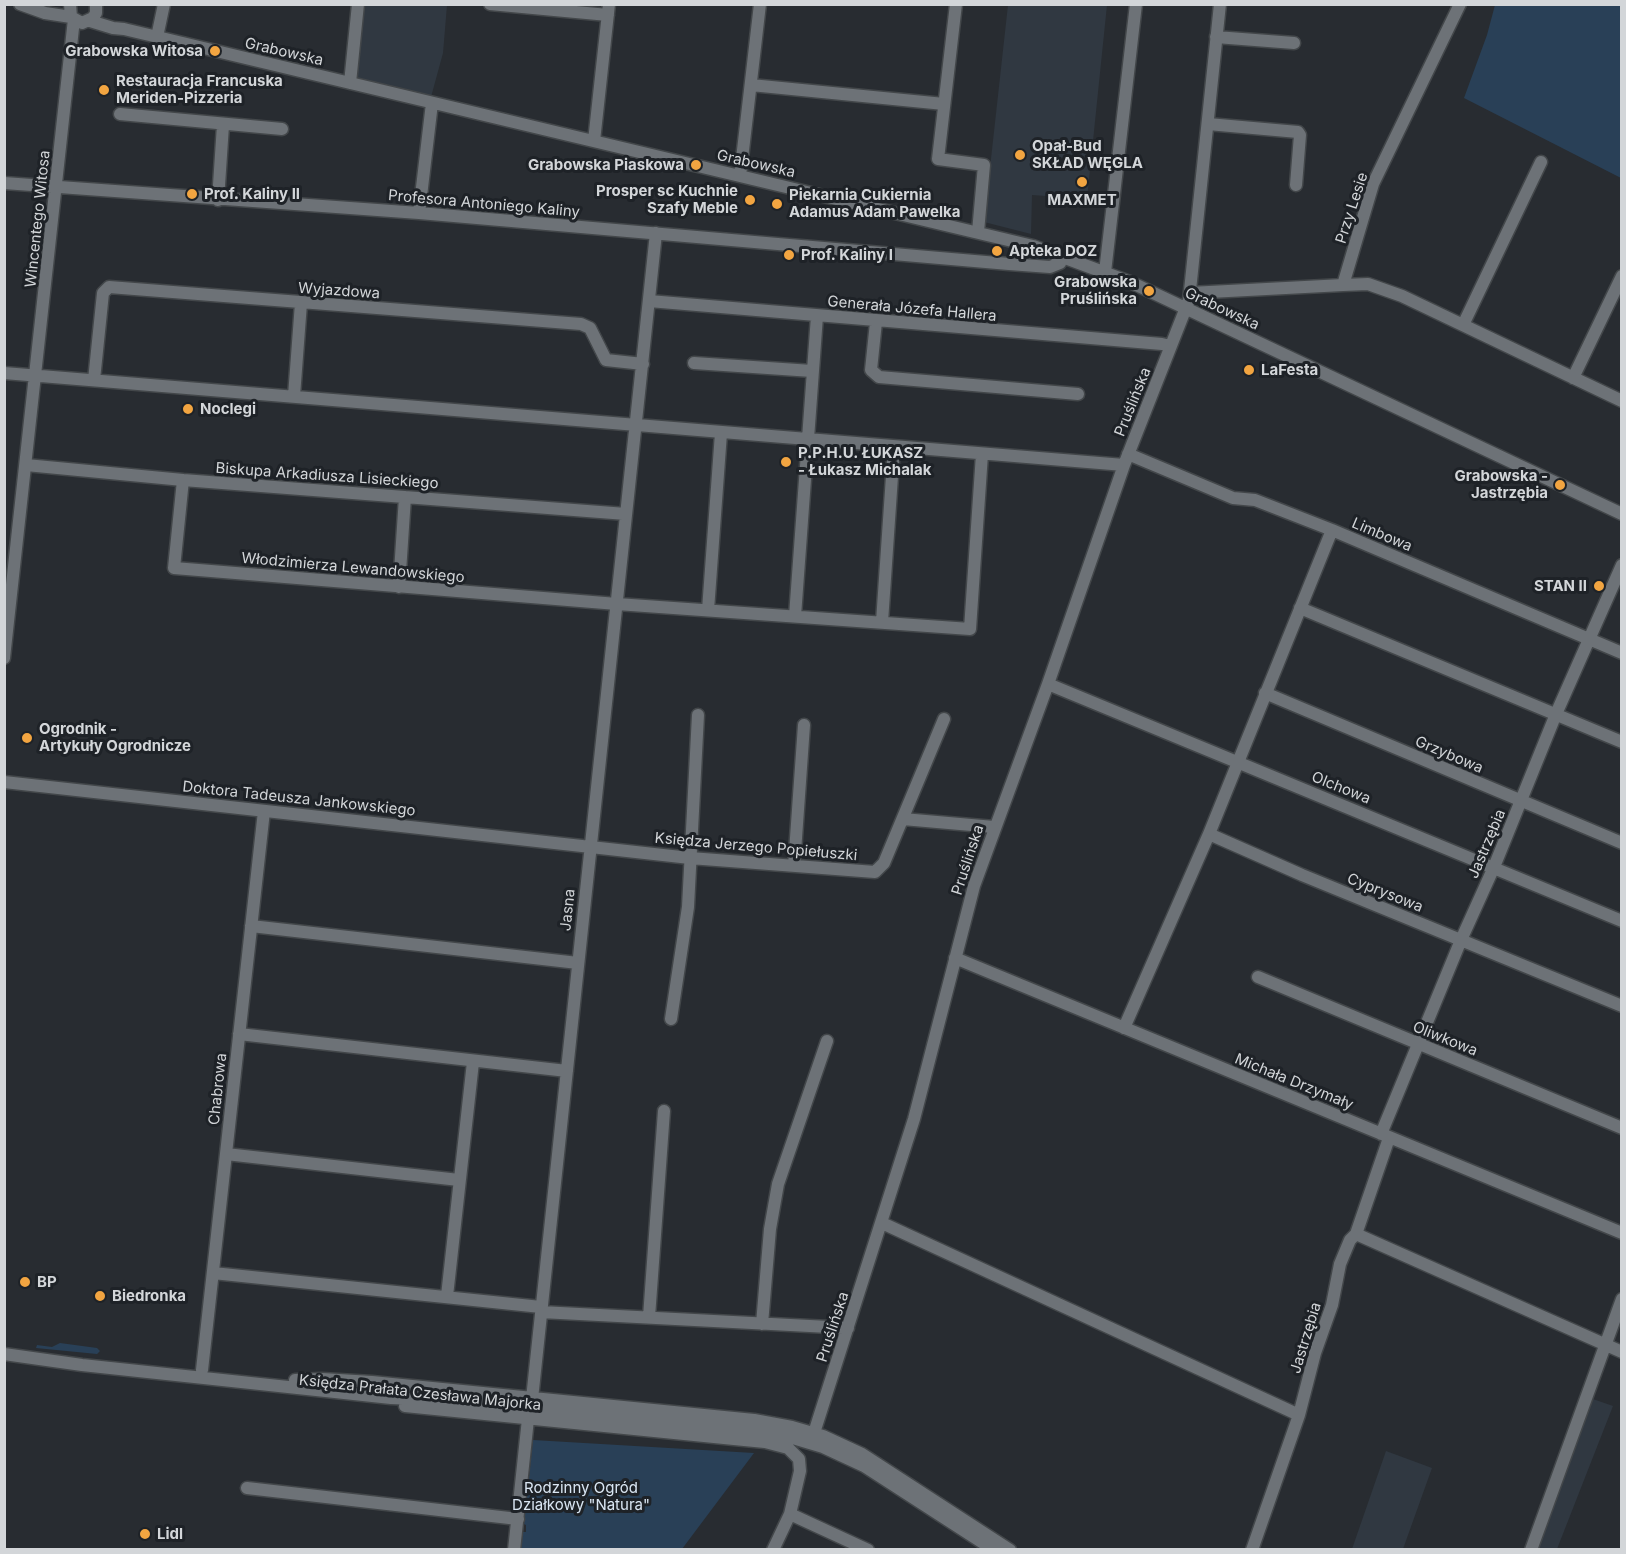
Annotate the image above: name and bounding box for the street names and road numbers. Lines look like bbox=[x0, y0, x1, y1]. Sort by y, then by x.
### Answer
street label: Grabowska bbox=[243, 34, 325, 70]
street label: Grabowska bbox=[715, 146, 797, 182]
street label: Wincentego Witosa bbox=[22, 149, 54, 289]
street label: Przy Lesie bbox=[1332, 170, 1372, 246]
street label: Profesora Antoniego Kaliny bbox=[387, 187, 581, 221]
street label: Wyjazdowa bbox=[298, 279, 380, 303]
street label: Grabowska bbox=[1182, 284, 1262, 334]
street label: Generała Józefa Hallera bbox=[827, 293, 997, 325]
street label: Pruślińska bbox=[1111, 365, 1155, 439]
street label: Biskupa Arkadiusza Lisieckiego bbox=[215, 459, 439, 493]
street label: Limbowa bbox=[1349, 514, 1415, 556]
street label: Włodzimierza Lewandowskiego bbox=[241, 549, 465, 587]
street label: Grzybowa bbox=[1412, 733, 1486, 777]
street label: Olchowa bbox=[1309, 768, 1373, 808]
street label: Doktora Tadeusza Jankowskiego bbox=[182, 778, 416, 820]
street label: Jastrzębia bbox=[1464, 807, 1510, 881]
street label: Pruślińska bbox=[948, 823, 988, 897]
street label: Księdza Jerzego Popiełuszki bbox=[654, 829, 858, 865]
street label: Cyprysowa bbox=[1344, 870, 1426, 916]
street label: Jasna bbox=[557, 888, 579, 932]
street label: Oliwkowa bbox=[1410, 1018, 1480, 1060]
street label: Michała Drzymały bbox=[1232, 1050, 1356, 1114]
street label: Chabrowa bbox=[205, 1052, 231, 1126]
street label: Pruślińska bbox=[813, 1290, 853, 1364]
street label: Jastrzębia bbox=[1287, 1300, 1325, 1376]
street label: Księdza Prałata Czesława Majorka bbox=[298, 1371, 542, 1415]

